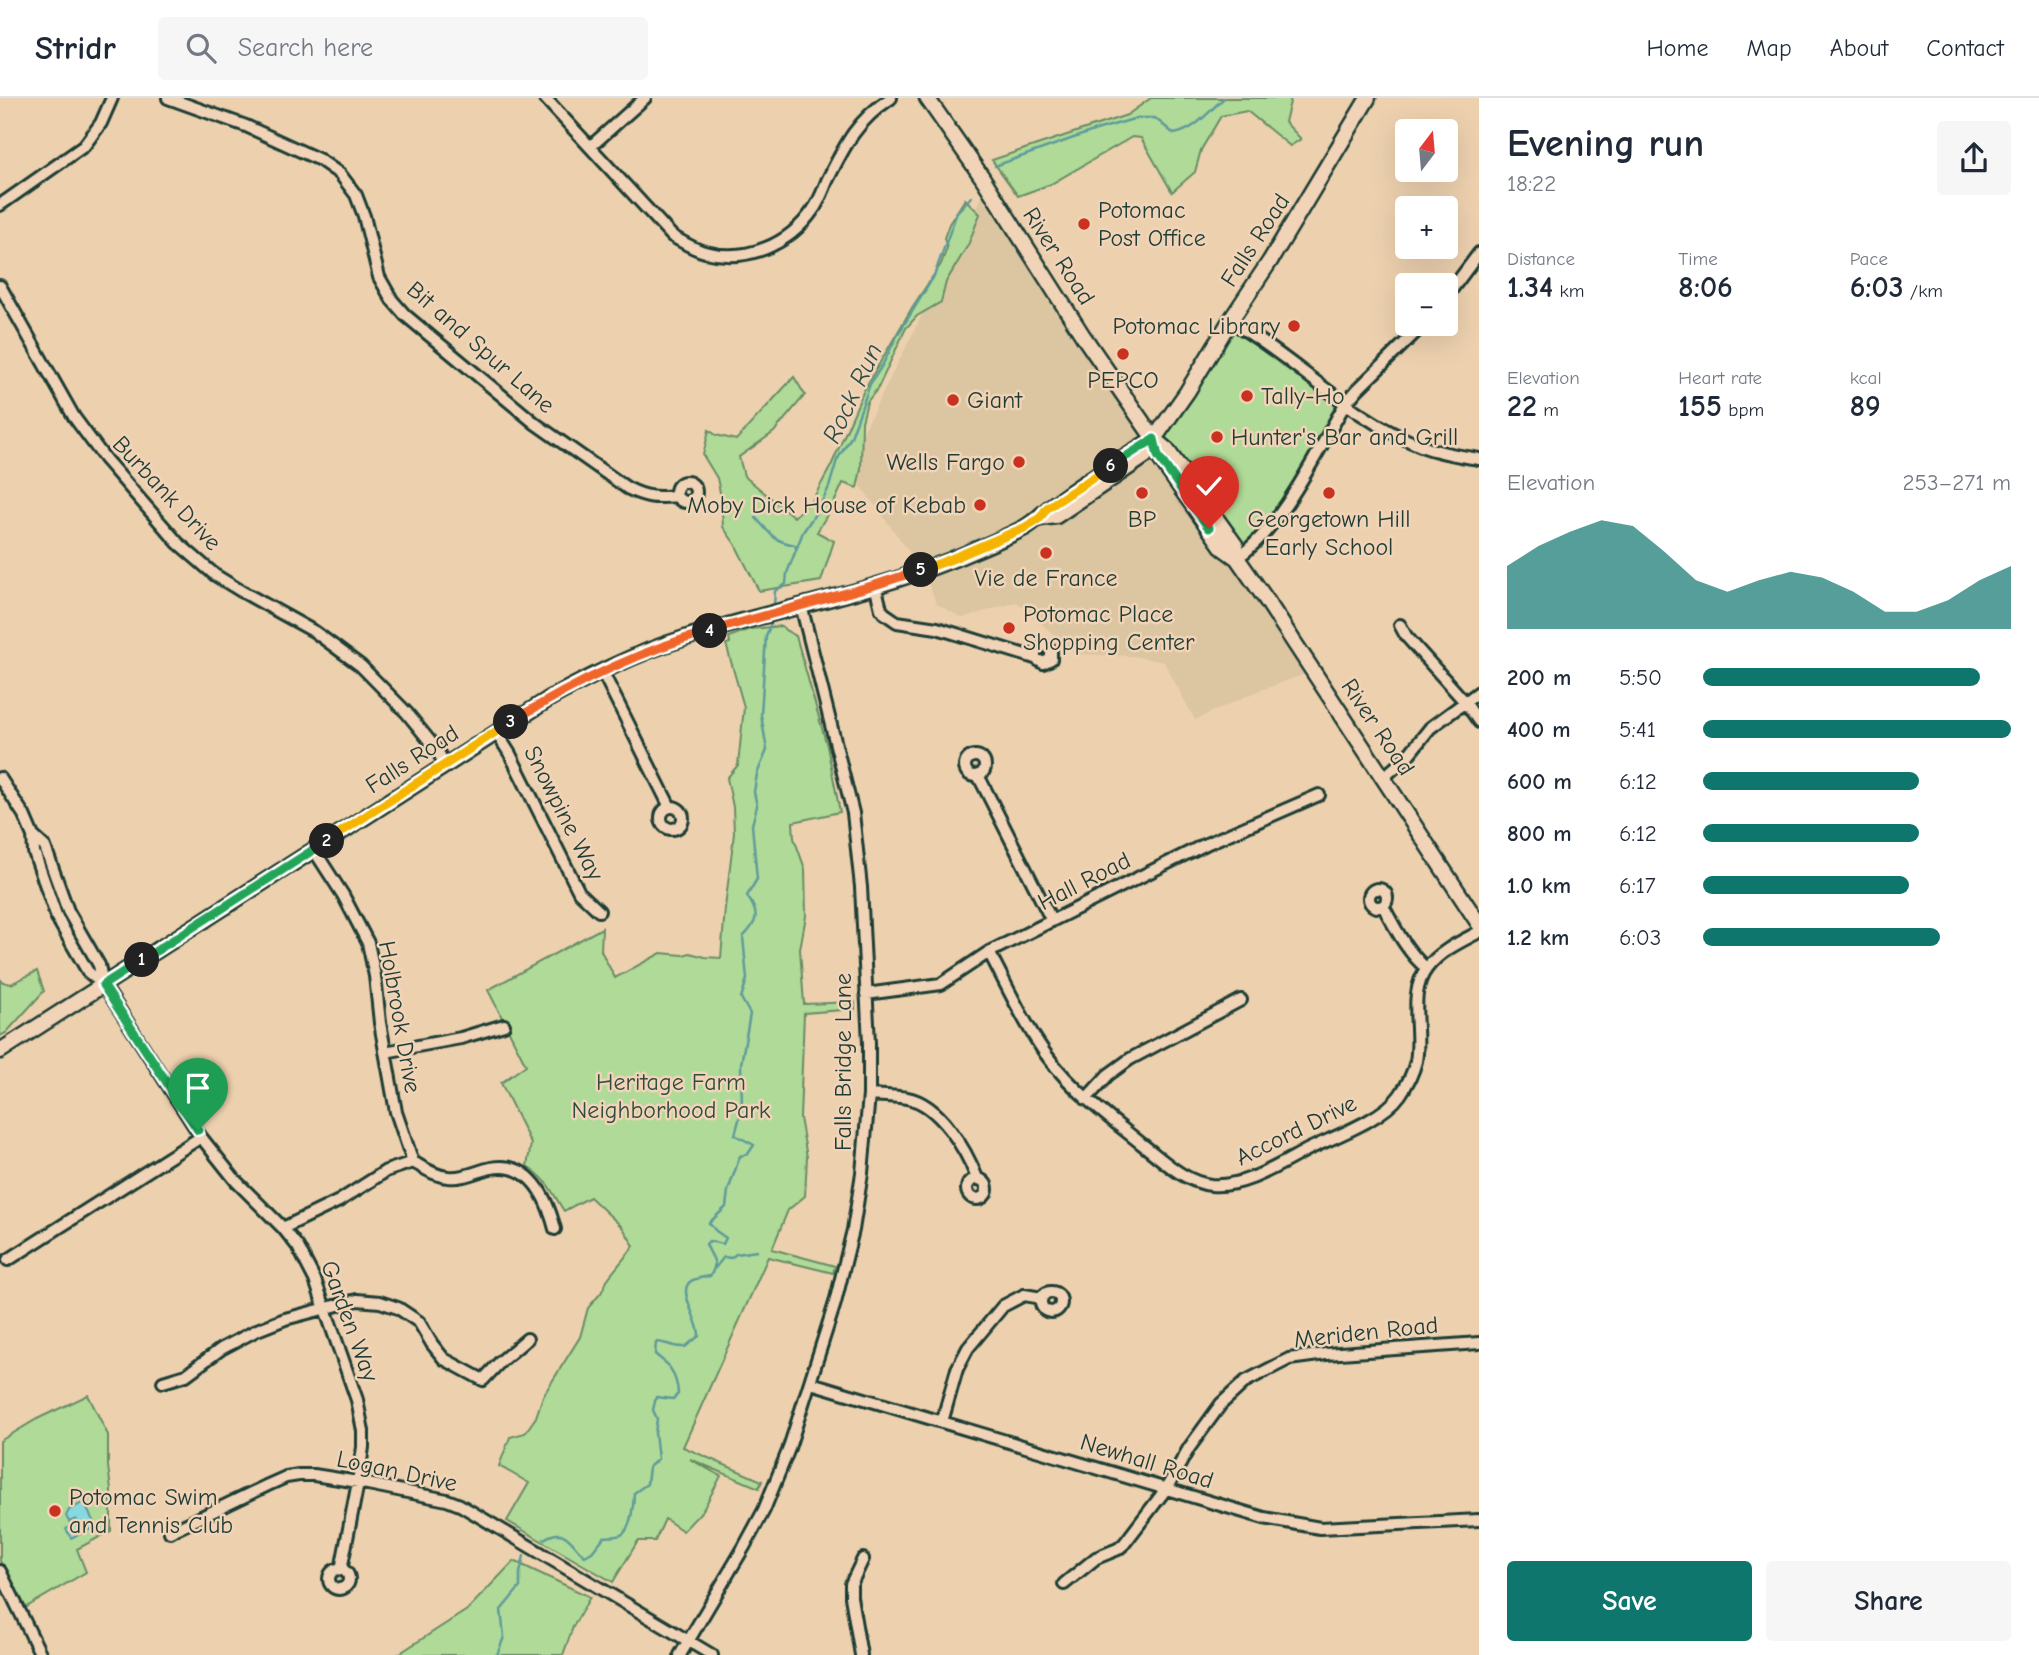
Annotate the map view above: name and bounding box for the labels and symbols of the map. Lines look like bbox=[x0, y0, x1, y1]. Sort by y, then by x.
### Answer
north arrow bbox=[1395, 119, 1458, 182]
street label: Falls Road bbox=[1215, 188, 1295, 292]
place label: Potomac Post Office bbox=[1098, 196, 1206, 252]
street label: River Road bbox=[1017, 202, 1101, 310]
marker: Potomac Post Office bbox=[1076, 216, 1092, 232]
street label: Bit and Spur Lane bbox=[401, 275, 561, 419]
place label: Potomac Library bbox=[1112, 312, 1280, 340]
marker: Potomac Library bbox=[1286, 318, 1302, 334]
water label: Rock Run bbox=[817, 339, 889, 448]
marker: PEPCO bbox=[1115, 346, 1131, 362]
place label: PEPCO bbox=[1087, 366, 1159, 394]
place label: Tally-Ho bbox=[1261, 382, 1345, 410]
place label: Giant bbox=[967, 386, 1023, 414]
marker: Tally-Ho bbox=[1239, 388, 1255, 404]
marker: Giant bbox=[945, 392, 961, 408]
place label: Hunter's Bar and Grill bbox=[1231, 423, 1458, 451]
marker: Hunter's Bar and Grill bbox=[1209, 429, 1225, 445]
street label: Burbank Drive bbox=[107, 430, 227, 556]
place label: Wells Fargo bbox=[886, 448, 1005, 476]
pin: 6 bbox=[1094, 448, 1128, 484]
marker: Wells Fargo bbox=[1011, 454, 1027, 470]
pin bbox=[1179, 456, 1239, 528]
marker: BP bbox=[1134, 485, 1150, 501]
marker: Georgetown Hill Early School bbox=[1321, 485, 1337, 501]
place label: Moby Dick House of Kebab bbox=[687, 491, 966, 519]
marker: Moby Dick House of Kebab bbox=[972, 497, 988, 513]
place label: BP bbox=[1128, 505, 1156, 533]
place label: Georgetown Hill Early School bbox=[1247, 505, 1411, 561]
marker: Vie de France bbox=[1038, 545, 1054, 561]
pin: 5 bbox=[904, 552, 939, 588]
place label: Vie de France bbox=[974, 564, 1118, 592]
place label: Potomac Place Shopping Center bbox=[1023, 600, 1195, 656]
pin: 4 bbox=[692, 614, 728, 648]
marker: Potomac Place Shopping Center bbox=[1001, 620, 1017, 636]
street label: River Road bbox=[1335, 673, 1421, 781]
pin: 3 bbox=[494, 704, 528, 740]
street label: Falls Road bbox=[360, 719, 464, 799]
street label: Snowpine Way bbox=[518, 741, 610, 885]
pin: 2 bbox=[310, 824, 344, 858]
street label: Hall Road bbox=[1033, 846, 1135, 916]
street label: Holbrook Drive bbox=[373, 939, 427, 1095]
pin: 1 bbox=[124, 942, 160, 978]
street label: Falls Bridge Lane bbox=[829, 973, 857, 1151]
pin bbox=[168, 1058, 228, 1130]
park label: Heritage Farm Neighborhood Park bbox=[572, 1068, 771, 1124]
street label: Accord Drive bbox=[1231, 1089, 1361, 1171]
street label: Garden Way bbox=[315, 1257, 385, 1386]
street label: Meriden Road bbox=[1292, 1311, 1440, 1353]
street label: Newhall Road bbox=[1077, 1427, 1217, 1495]
street label: Logan Drive bbox=[334, 1445, 460, 1497]
place label: Potomac Swim and Tennis Club bbox=[69, 1483, 233, 1539]
marker: Potomac Swim and Tennis Club bbox=[47, 1503, 63, 1519]

